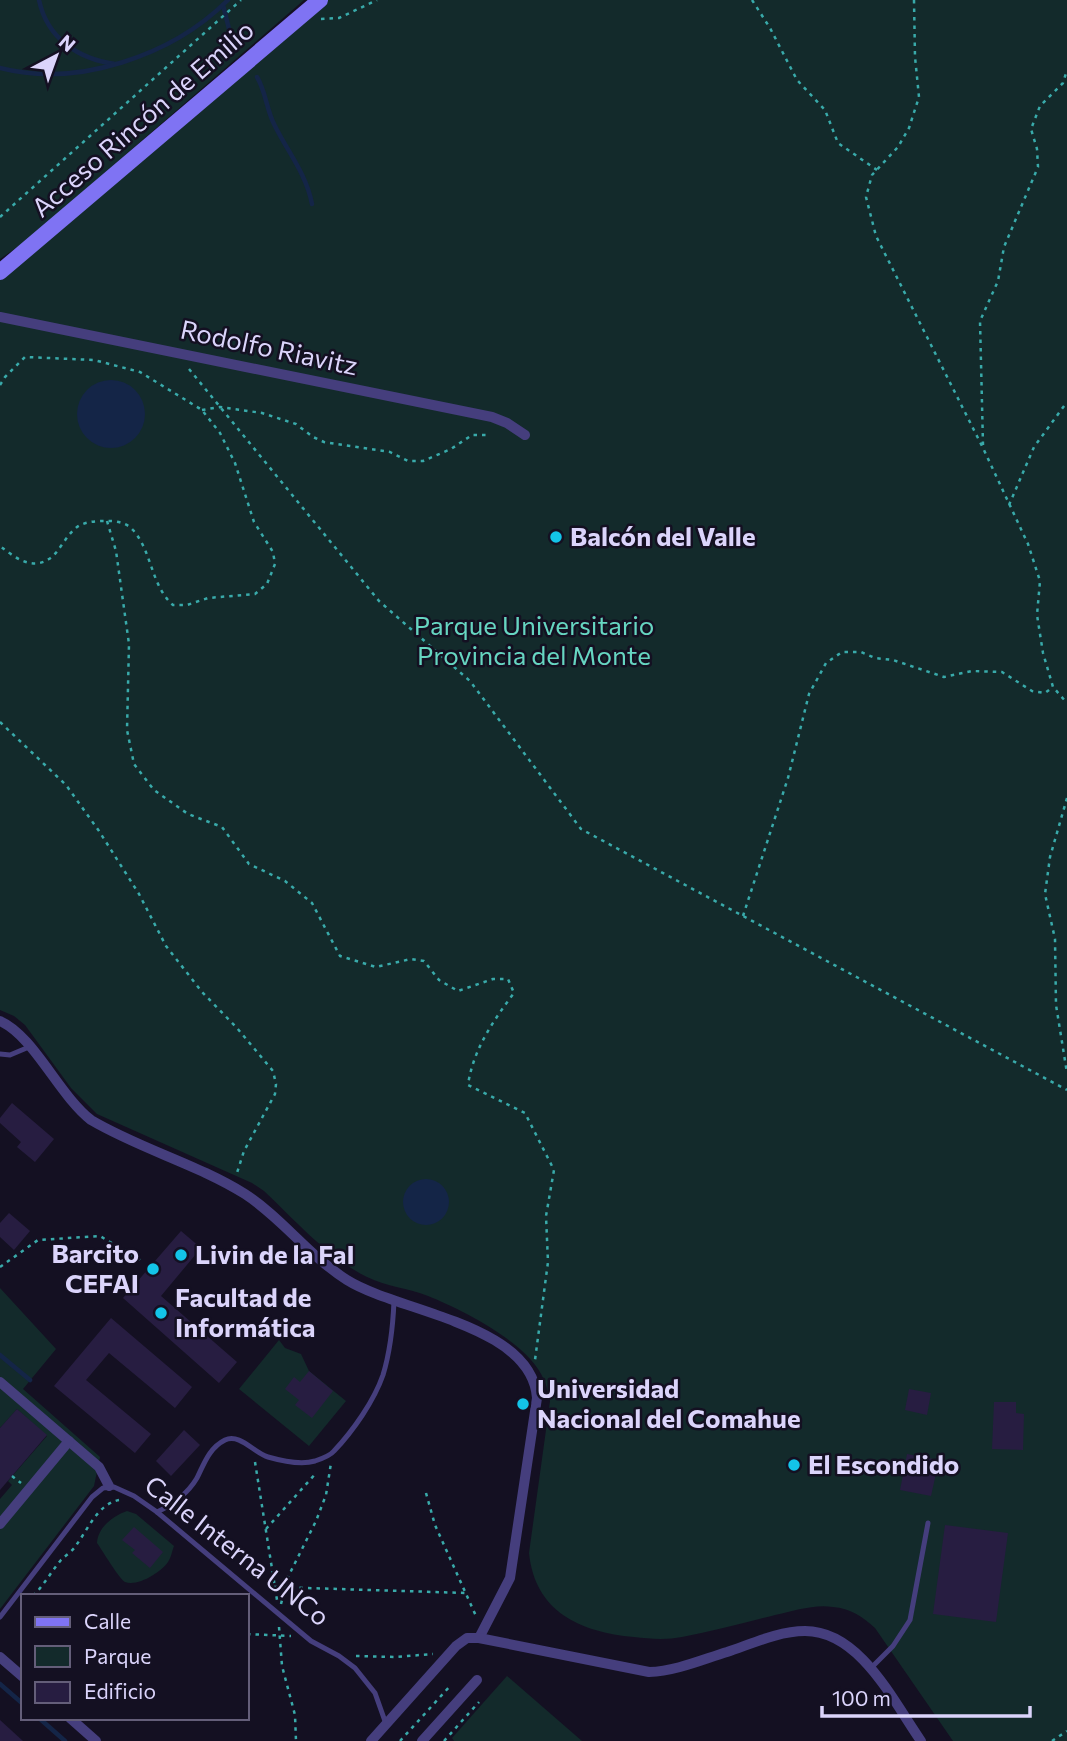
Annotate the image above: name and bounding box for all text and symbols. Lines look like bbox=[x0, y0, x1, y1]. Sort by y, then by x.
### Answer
street label: Acceso Rincón de Emilio bbox=[25, 13, 259, 223]
north arrow bbox=[21, 21, 91, 91]
text: N bbox=[55, 29, 80, 56]
street label: Rodolfo Riavitz bbox=[178, 313, 361, 380]
place label: Balcón del Valle bbox=[570, 520, 756, 551]
marker: Balcón del Valle bbox=[548, 529, 564, 545]
park label: Parque Universitario Provincia del Monte bbox=[414, 609, 654, 670]
place label: Barcito CEFAI bbox=[51, 1237, 139, 1298]
place label: Livin de la FaI bbox=[195, 1238, 355, 1269]
marker: Livin de la FaI bbox=[173, 1247, 189, 1263]
marker: Barcito CEFAI bbox=[145, 1261, 161, 1277]
place label: Facultad de Informática bbox=[175, 1281, 315, 1342]
marker: Facultad de Informática bbox=[153, 1305, 169, 1321]
place label: Universidad Nacional del Comahue bbox=[537, 1372, 801, 1433]
marker: Universidad Nacional del Comahue bbox=[515, 1396, 531, 1412]
place label: El Escondido bbox=[808, 1448, 959, 1479]
marker: El Escondido bbox=[786, 1457, 802, 1473]
street label: Calle Interna UNCo bbox=[140, 1468, 336, 1631]
legend bbox=[21, 1594, 248, 1720]
text: Calle bbox=[84, 1608, 131, 1633]
text: Parque bbox=[84, 1643, 151, 1668]
scale bar bbox=[822, 1674, 1030, 1718]
text: Edificio bbox=[84, 1678, 156, 1703]
text: 100 m bbox=[832, 1685, 891, 1710]

